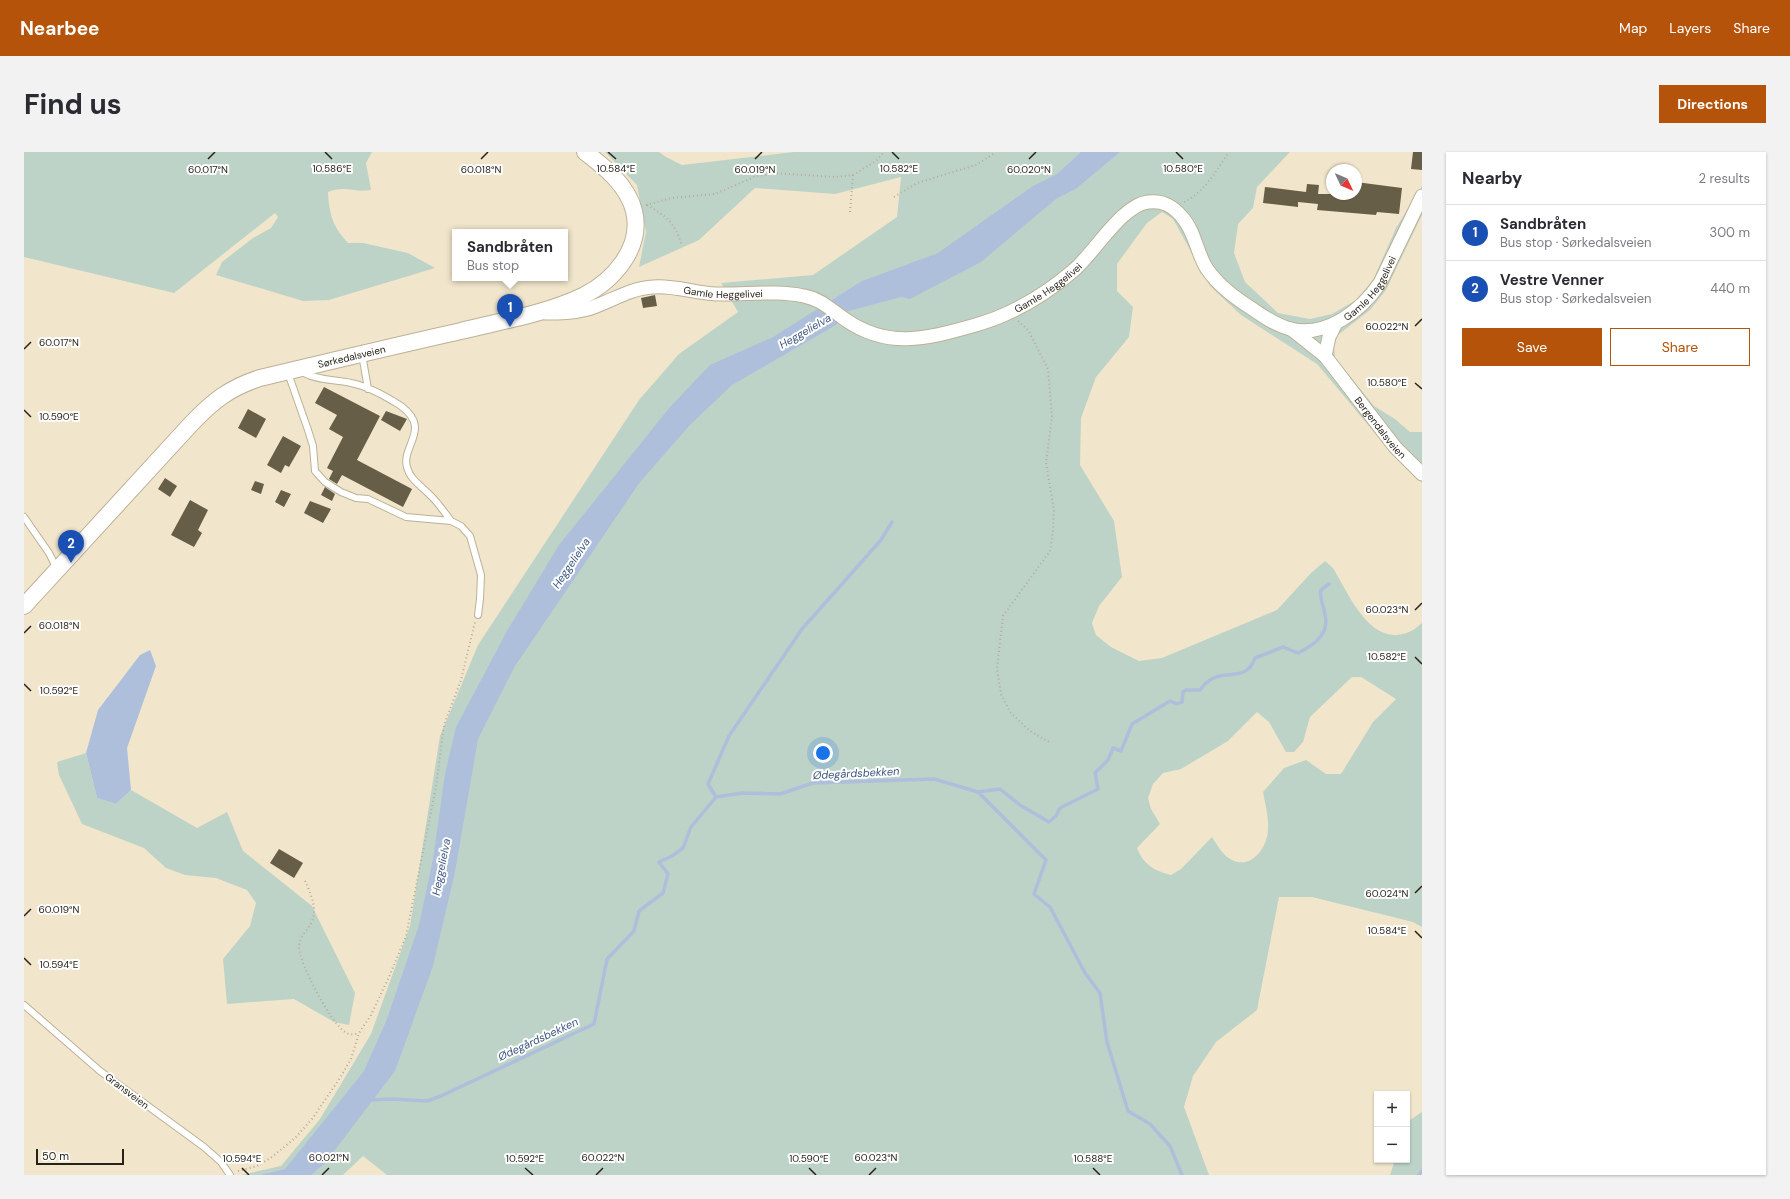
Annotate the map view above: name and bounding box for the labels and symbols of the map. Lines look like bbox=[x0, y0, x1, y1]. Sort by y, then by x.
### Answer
text: 10.586°E bbox=[312, 162, 352, 175]
text: 10.584°E bbox=[597, 162, 636, 175]
text: 10.582°E bbox=[880, 162, 919, 175]
text: 10.580°E bbox=[1163, 162, 1203, 175]
text: 60.017°N bbox=[188, 163, 228, 176]
text: 60.018°N bbox=[461, 163, 501, 176]
text: 60.019°N bbox=[735, 163, 776, 176]
text: 60.020°N bbox=[1007, 163, 1051, 176]
north arrow bbox=[1326, 164, 1362, 200]
street label: Gamle Heggelivei bbox=[1341, 254, 1399, 323]
street label: Gamle Heggelivei bbox=[1012, 260, 1085, 315]
street label: Gamle Heggelivei bbox=[683, 283, 763, 301]
pin: 1 bbox=[497, 294, 523, 327]
water label: Heggelielva bbox=[776, 310, 834, 352]
text: 60.022°N bbox=[1366, 320, 1409, 333]
text: 60.017°N bbox=[39, 336, 79, 349]
street label: Sørkedalsveien bbox=[316, 342, 387, 371]
text: 10.580°E bbox=[1367, 376, 1407, 389]
street label: Bergendalsveien bbox=[1352, 394, 1409, 461]
text: 10.590°E bbox=[39, 410, 79, 423]
pin: 2 bbox=[58, 530, 84, 563]
water label: Heggelielva bbox=[549, 535, 593, 591]
text: 60.023°N bbox=[1365, 603, 1409, 616]
text: 60.018°N bbox=[39, 619, 79, 632]
text: 10.582°E bbox=[1368, 650, 1407, 663]
text: 10.592°E bbox=[40, 684, 78, 697]
your location bbox=[813, 743, 833, 763]
water label: Ødegårdsbekken bbox=[811, 764, 900, 782]
water label: Heggelielva bbox=[429, 837, 453, 897]
text: 60.024°N bbox=[1365, 887, 1409, 900]
text: 60.019°N bbox=[39, 903, 80, 916]
text: 10.584°E bbox=[1368, 924, 1407, 937]
text: 10.594°E bbox=[40, 958, 79, 971]
water label: Ødegårdsbekken bbox=[495, 1014, 580, 1064]
street label: Gransveien bbox=[102, 1070, 152, 1112]
scale bar bbox=[36, 1147, 124, 1166]
text: 60.021°N bbox=[309, 1151, 349, 1164]
text: 60.022°N bbox=[582, 1151, 625, 1164]
text: 60.023°N bbox=[854, 1151, 898, 1164]
text: 10.594°E bbox=[223, 1152, 262, 1165]
text: 10.592°E bbox=[506, 1152, 544, 1165]
text: 10.590°E bbox=[789, 1152, 829, 1165]
text: 10.588°E bbox=[1074, 1152, 1113, 1165]

